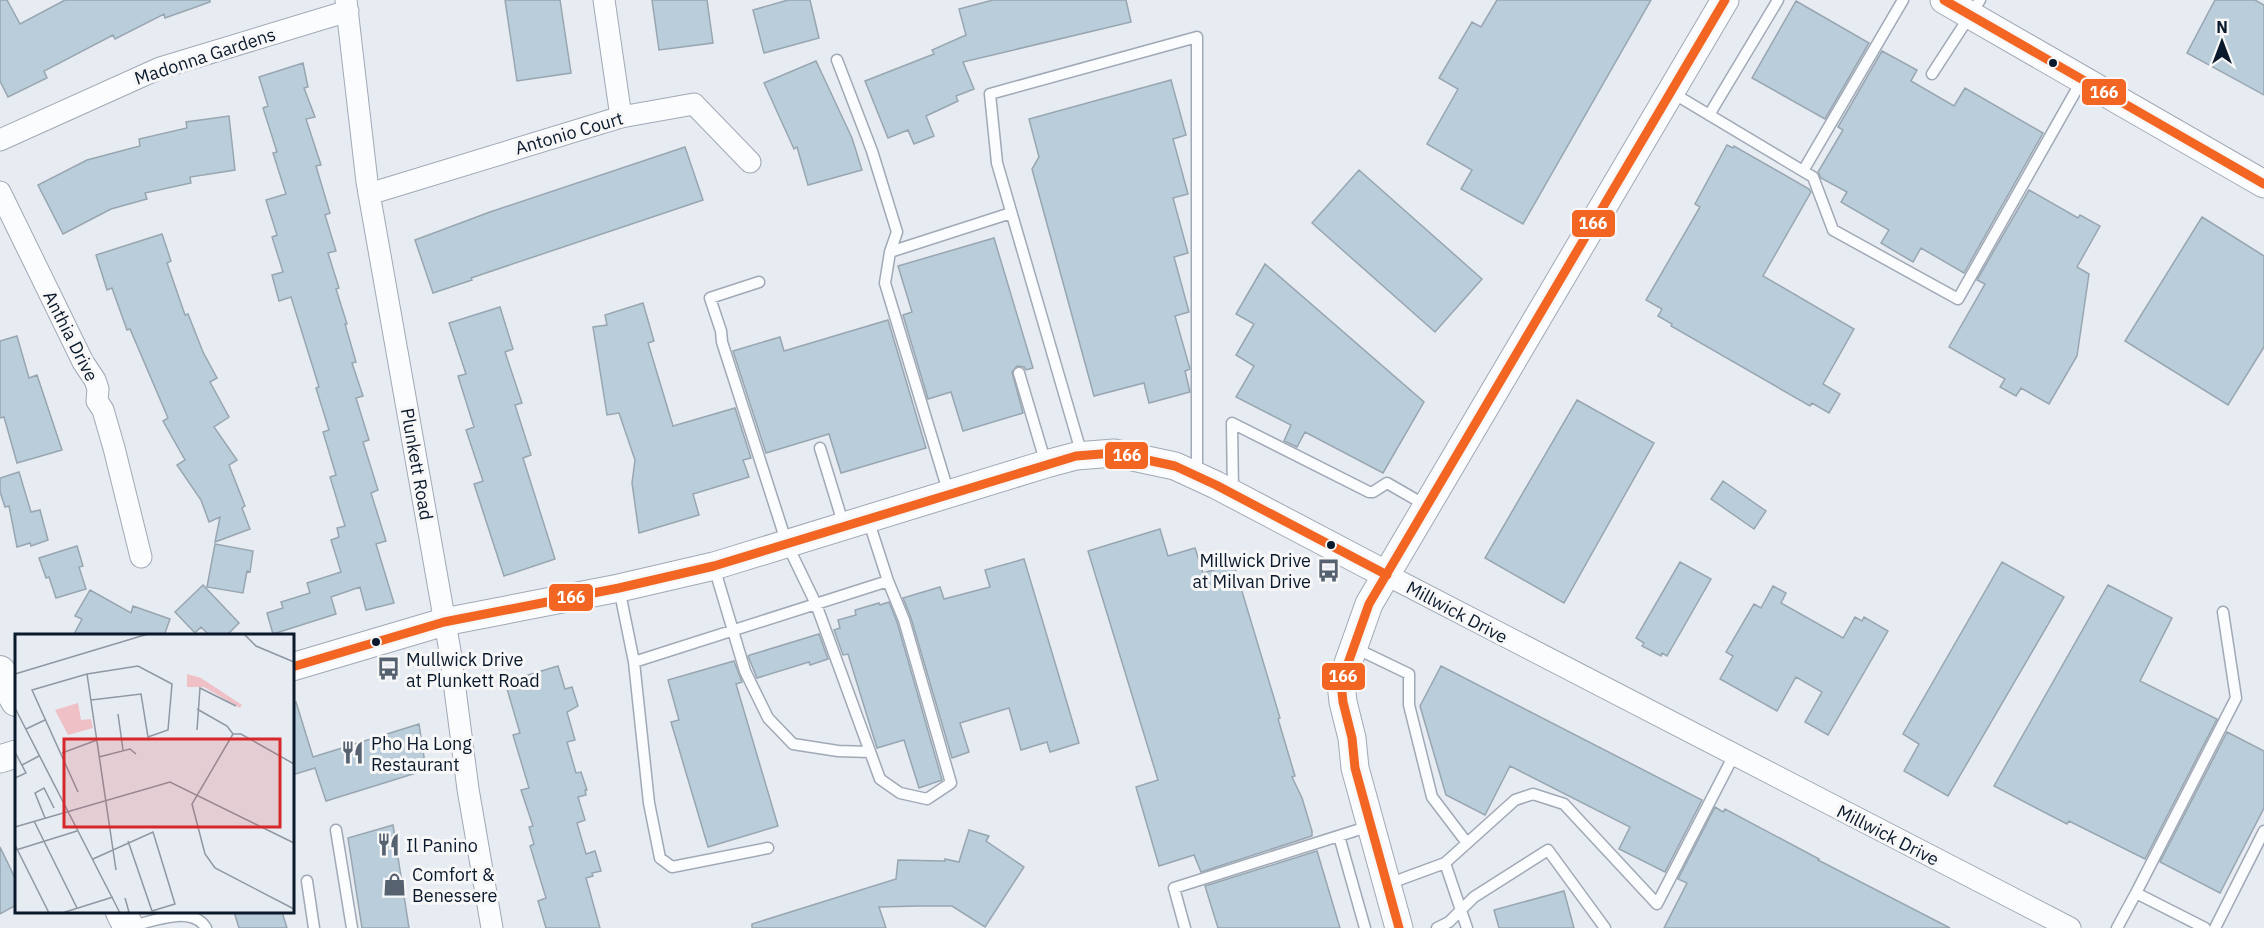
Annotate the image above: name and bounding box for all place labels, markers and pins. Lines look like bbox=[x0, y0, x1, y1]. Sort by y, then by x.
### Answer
unlabelled marker bbox=[2047, 57, 2059, 69]
unlabelled marker bbox=[1325, 539, 1337, 551]
place label: Millwick Drive at Milvan Drive bbox=[1192, 549, 1311, 593]
bus stop icon: Millwick Drive at Milvan Drive bbox=[1316, 557, 1342, 583]
unlabelled marker bbox=[370, 636, 382, 648]
place label: Mullwick Drive at Plunkett Road bbox=[406, 648, 540, 692]
bus stop icon: Mullwick Drive at Plunkett Road bbox=[375, 656, 401, 682]
place label: Pho Ha Long Restaurant bbox=[371, 732, 472, 776]
restaurant icon: Pho Ha Long Restaurant bbox=[340, 740, 366, 766]
restaurant icon: Il Panino bbox=[375, 832, 401, 858]
place label: Il Panino bbox=[406, 834, 478, 857]
place label: Comfort & Benessere bbox=[412, 863, 498, 907]
shop icon: Comfort & Benessere bbox=[381, 871, 407, 897]

